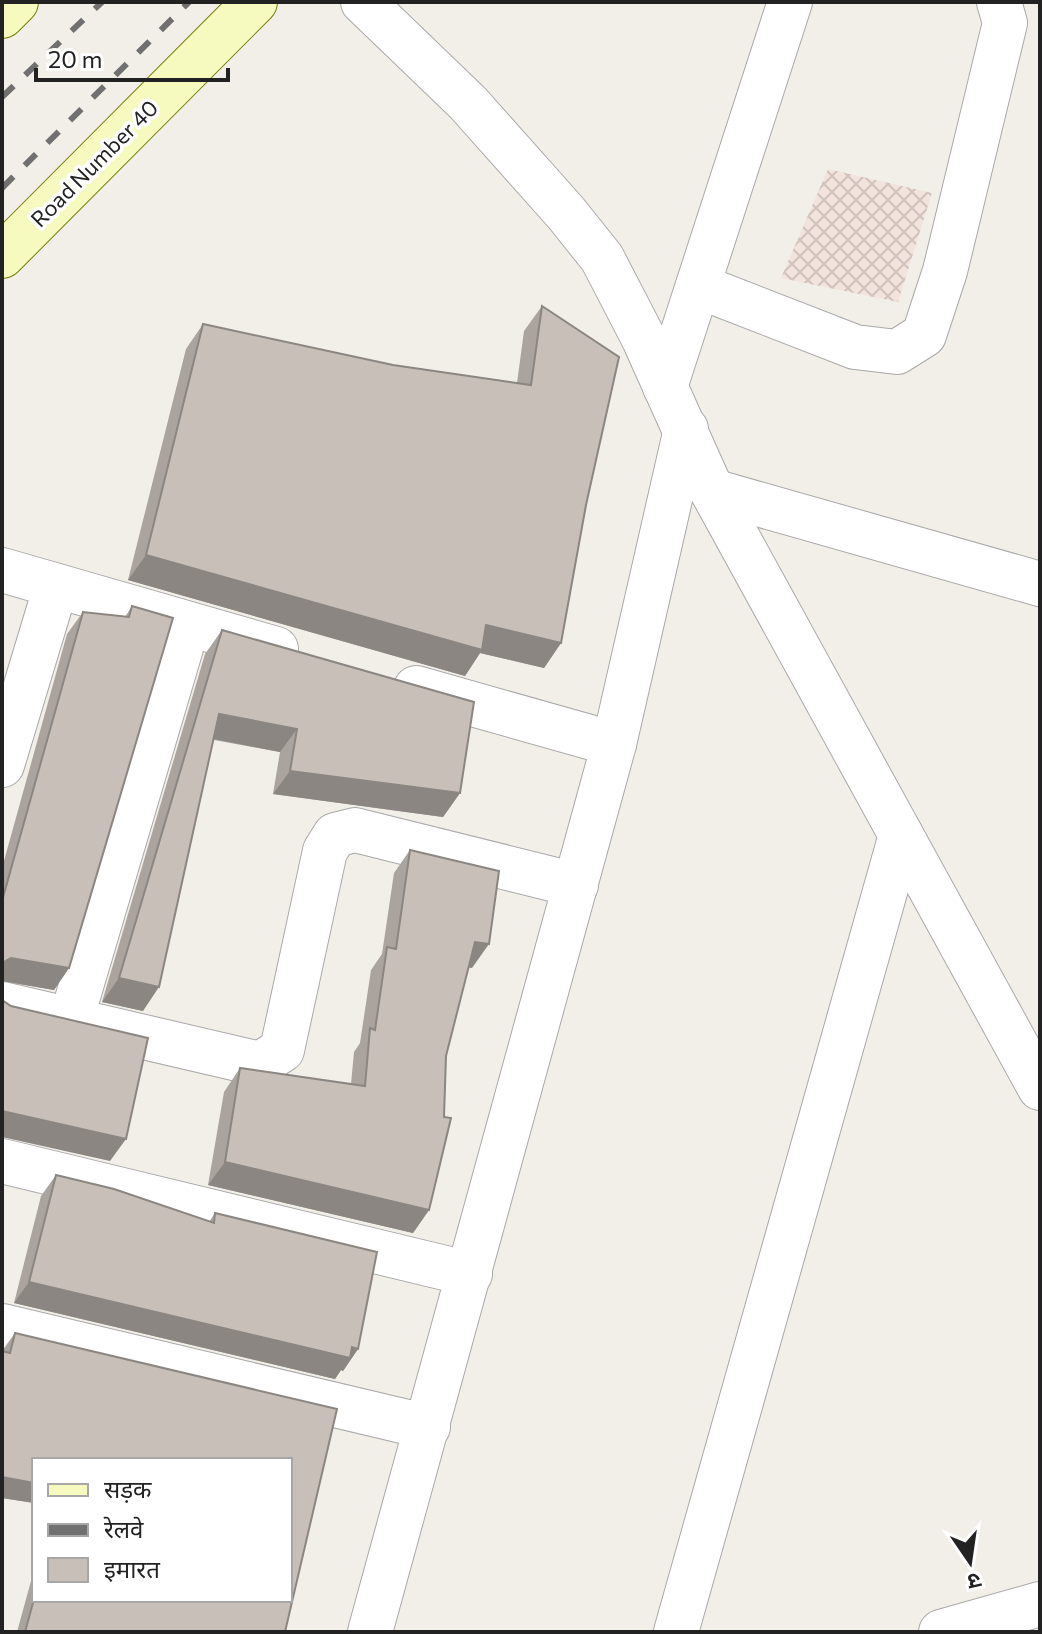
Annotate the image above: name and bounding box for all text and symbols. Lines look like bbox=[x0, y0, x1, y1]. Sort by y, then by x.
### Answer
scale bar bbox=[36, 32, 228, 82]
text: 20 m bbox=[48, 44, 102, 73]
street label: Road Number 40 bbox=[25, 94, 163, 232]
legend bbox=[32, 1458, 292, 1602]
text: सड़क bbox=[104, 1474, 152, 1503]
text: रेलवे bbox=[103, 1514, 144, 1543]
north arrow bbox=[930, 1522, 1010, 1602]
text: इमारत bbox=[104, 1554, 161, 1583]
text: उ bbox=[964, 1567, 984, 1597]

